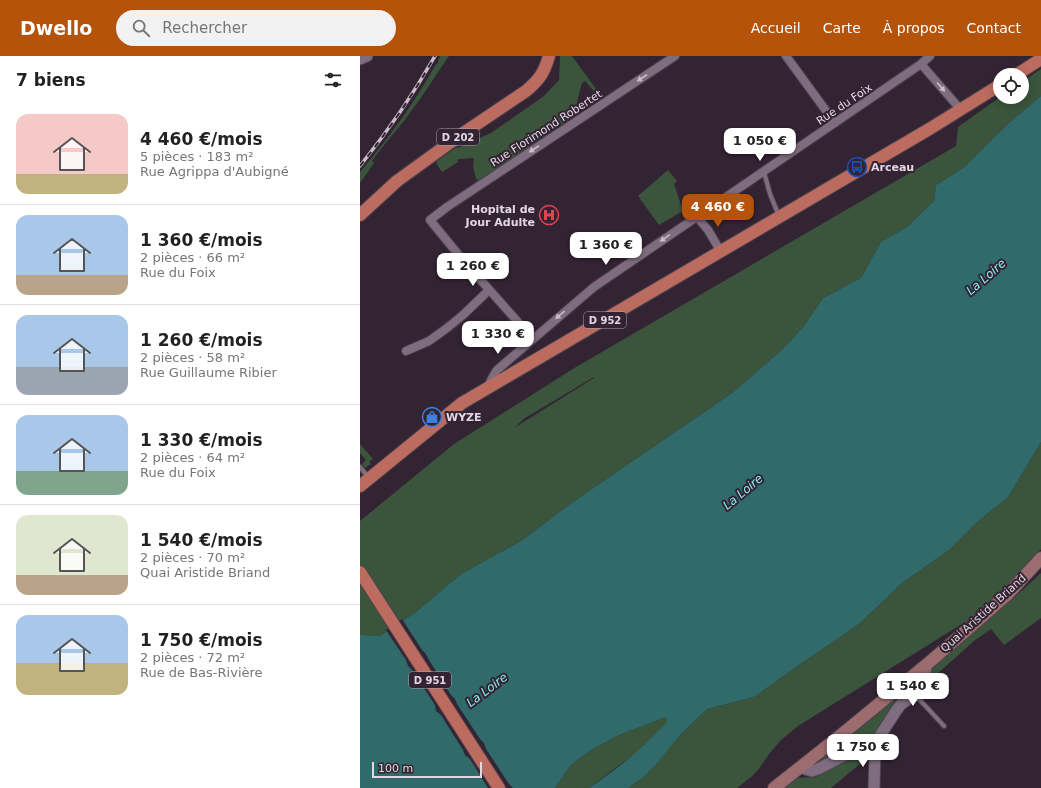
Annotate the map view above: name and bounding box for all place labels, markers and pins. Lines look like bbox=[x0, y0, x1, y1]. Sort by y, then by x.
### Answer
pin: 1 050 € bbox=[723, 128, 797, 162]
bus stop icon: Arceau bbox=[846, 156, 868, 178]
place label: Arceau bbox=[871, 161, 914, 174]
pin: 4 460 € bbox=[681, 194, 755, 228]
place label: Hopital de Jour Adulte bbox=[465, 203, 535, 229]
hospital icon: Hopital de Jour Adulte bbox=[538, 204, 560, 226]
pin: 1 360 € bbox=[569, 232, 643, 266]
pin: 1 260 € bbox=[436, 253, 510, 287]
pin: 1 330 € bbox=[461, 321, 535, 355]
shop icon: WYZE bbox=[421, 406, 443, 428]
place label: WYZE bbox=[446, 411, 482, 424]
pin: 1 540 € bbox=[876, 673, 950, 707]
pin: 1 750 € bbox=[826, 734, 900, 768]

